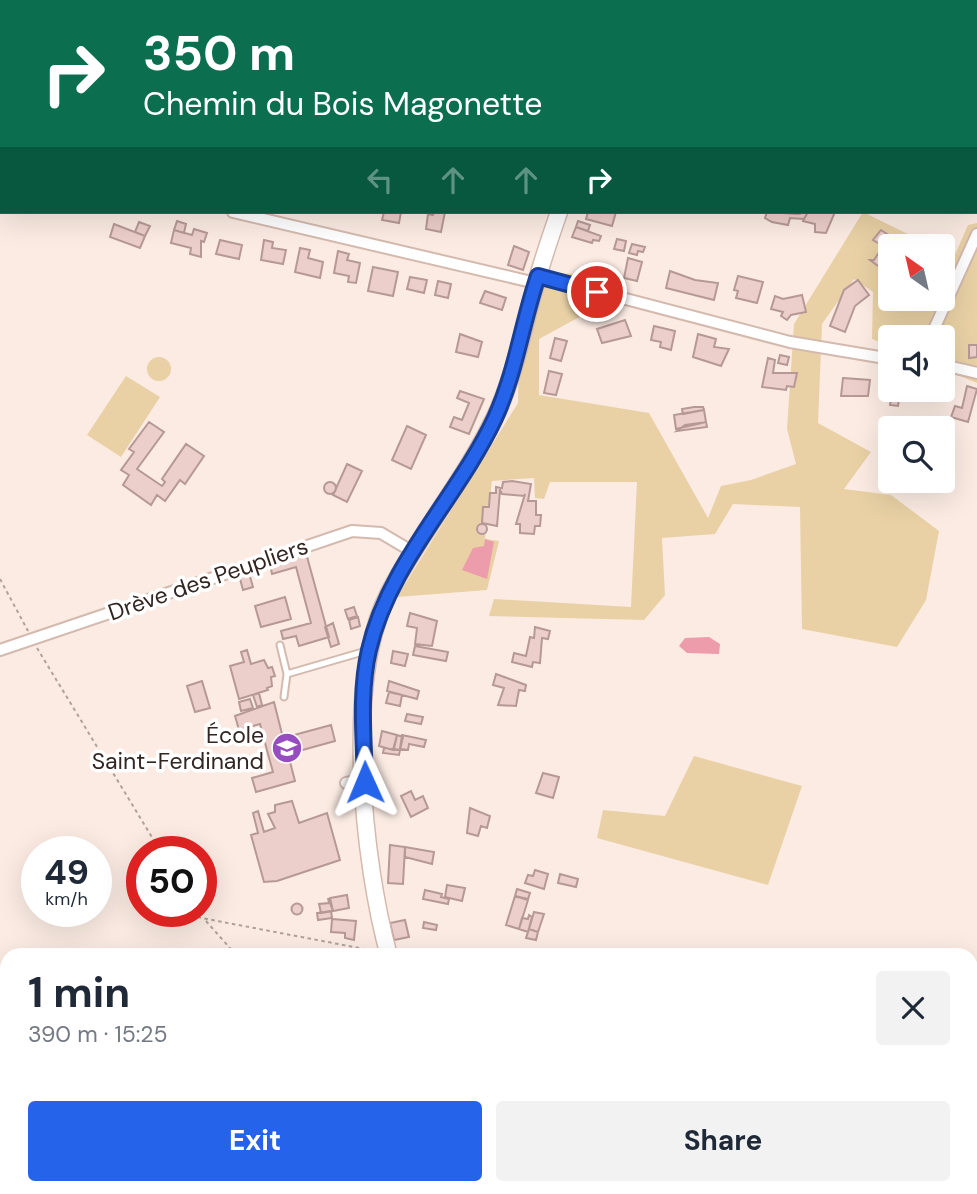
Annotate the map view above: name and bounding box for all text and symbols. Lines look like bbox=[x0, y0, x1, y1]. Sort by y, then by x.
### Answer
text: 350 m bbox=[143, 21, 295, 85]
icon: right bbox=[28, 28, 119, 119]
text: Chemin du Bois Magonette bbox=[143, 83, 542, 125]
icon: left bbox=[361, 161, 399, 199]
icon: ahead bbox=[434, 161, 472, 199]
icon: ahead bbox=[507, 161, 545, 199]
icon: right bbox=[580, 161, 618, 199]
north arrow bbox=[878, 234, 956, 312]
map controls bbox=[878, 234, 955, 493]
pin bbox=[567, 262, 627, 322]
icon: arrive bbox=[578, 273, 616, 311]
button: sound bbox=[878, 325, 955, 402]
button: search bbox=[878, 416, 955, 493]
street label: Drève des Peupliers bbox=[104, 531, 312, 627]
place label: École Saint-Ferdinand bbox=[92, 720, 264, 776]
school or university icon: École Saint-Ferdinand bbox=[270, 731, 304, 765]
position arrow bbox=[328, 745, 402, 819]
speed limit sign: 50 bbox=[126, 836, 217, 927]
text: 49 bbox=[44, 849, 89, 895]
text: km/h bbox=[45, 887, 88, 911]
text: 1 min bbox=[28, 965, 130, 1020]
button: close bbox=[876, 971, 950, 1045]
text: 390 m · 15:25 bbox=[28, 1019, 168, 1049]
button: Exit bbox=[28, 1101, 482, 1181]
button: Share bbox=[496, 1101, 950, 1181]

